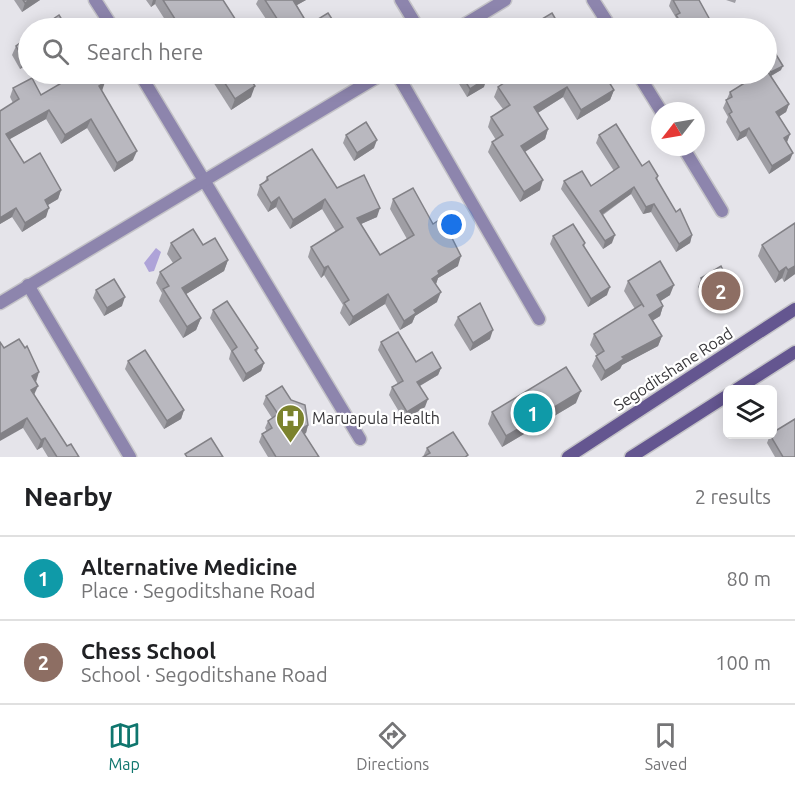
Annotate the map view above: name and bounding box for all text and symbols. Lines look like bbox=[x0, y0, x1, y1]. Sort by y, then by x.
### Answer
search box bbox=[18, 18, 777, 84]
icon: search bbox=[39, 35, 72, 68]
text: Search here bbox=[87, 39, 203, 64]
north arrow bbox=[651, 102, 705, 156]
your location bbox=[437, 210, 466, 239]
pin: 2 bbox=[702, 268, 740, 314]
street label: Segoditshane Road bbox=[610, 324, 736, 414]
map controls bbox=[723, 385, 777, 439]
button: layers bbox=[723, 385, 777, 439]
pin: 1 bbox=[514, 390, 552, 436]
hospital icon: Maruapula Health bbox=[275, 402, 307, 444]
place label: Maruapula Health bbox=[312, 409, 440, 427]
text: Nearby bbox=[24, 482, 112, 511]
text: 2 results bbox=[695, 485, 771, 508]
text: Alternative Medicine bbox=[81, 554, 298, 579]
text: 1 bbox=[38, 567, 49, 590]
text: 80 m bbox=[727, 567, 771, 590]
text: Place · Segoditshane Road bbox=[81, 579, 316, 602]
text: Chess School bbox=[81, 638, 216, 663]
text: 2 bbox=[38, 651, 49, 674]
text: 100 m bbox=[715, 651, 771, 674]
text: School · Segoditshane Road bbox=[81, 663, 328, 686]
tab: Map bbox=[108, 719, 141, 773]
tab: Directions bbox=[356, 719, 429, 773]
tab: Saved bbox=[645, 719, 687, 773]

